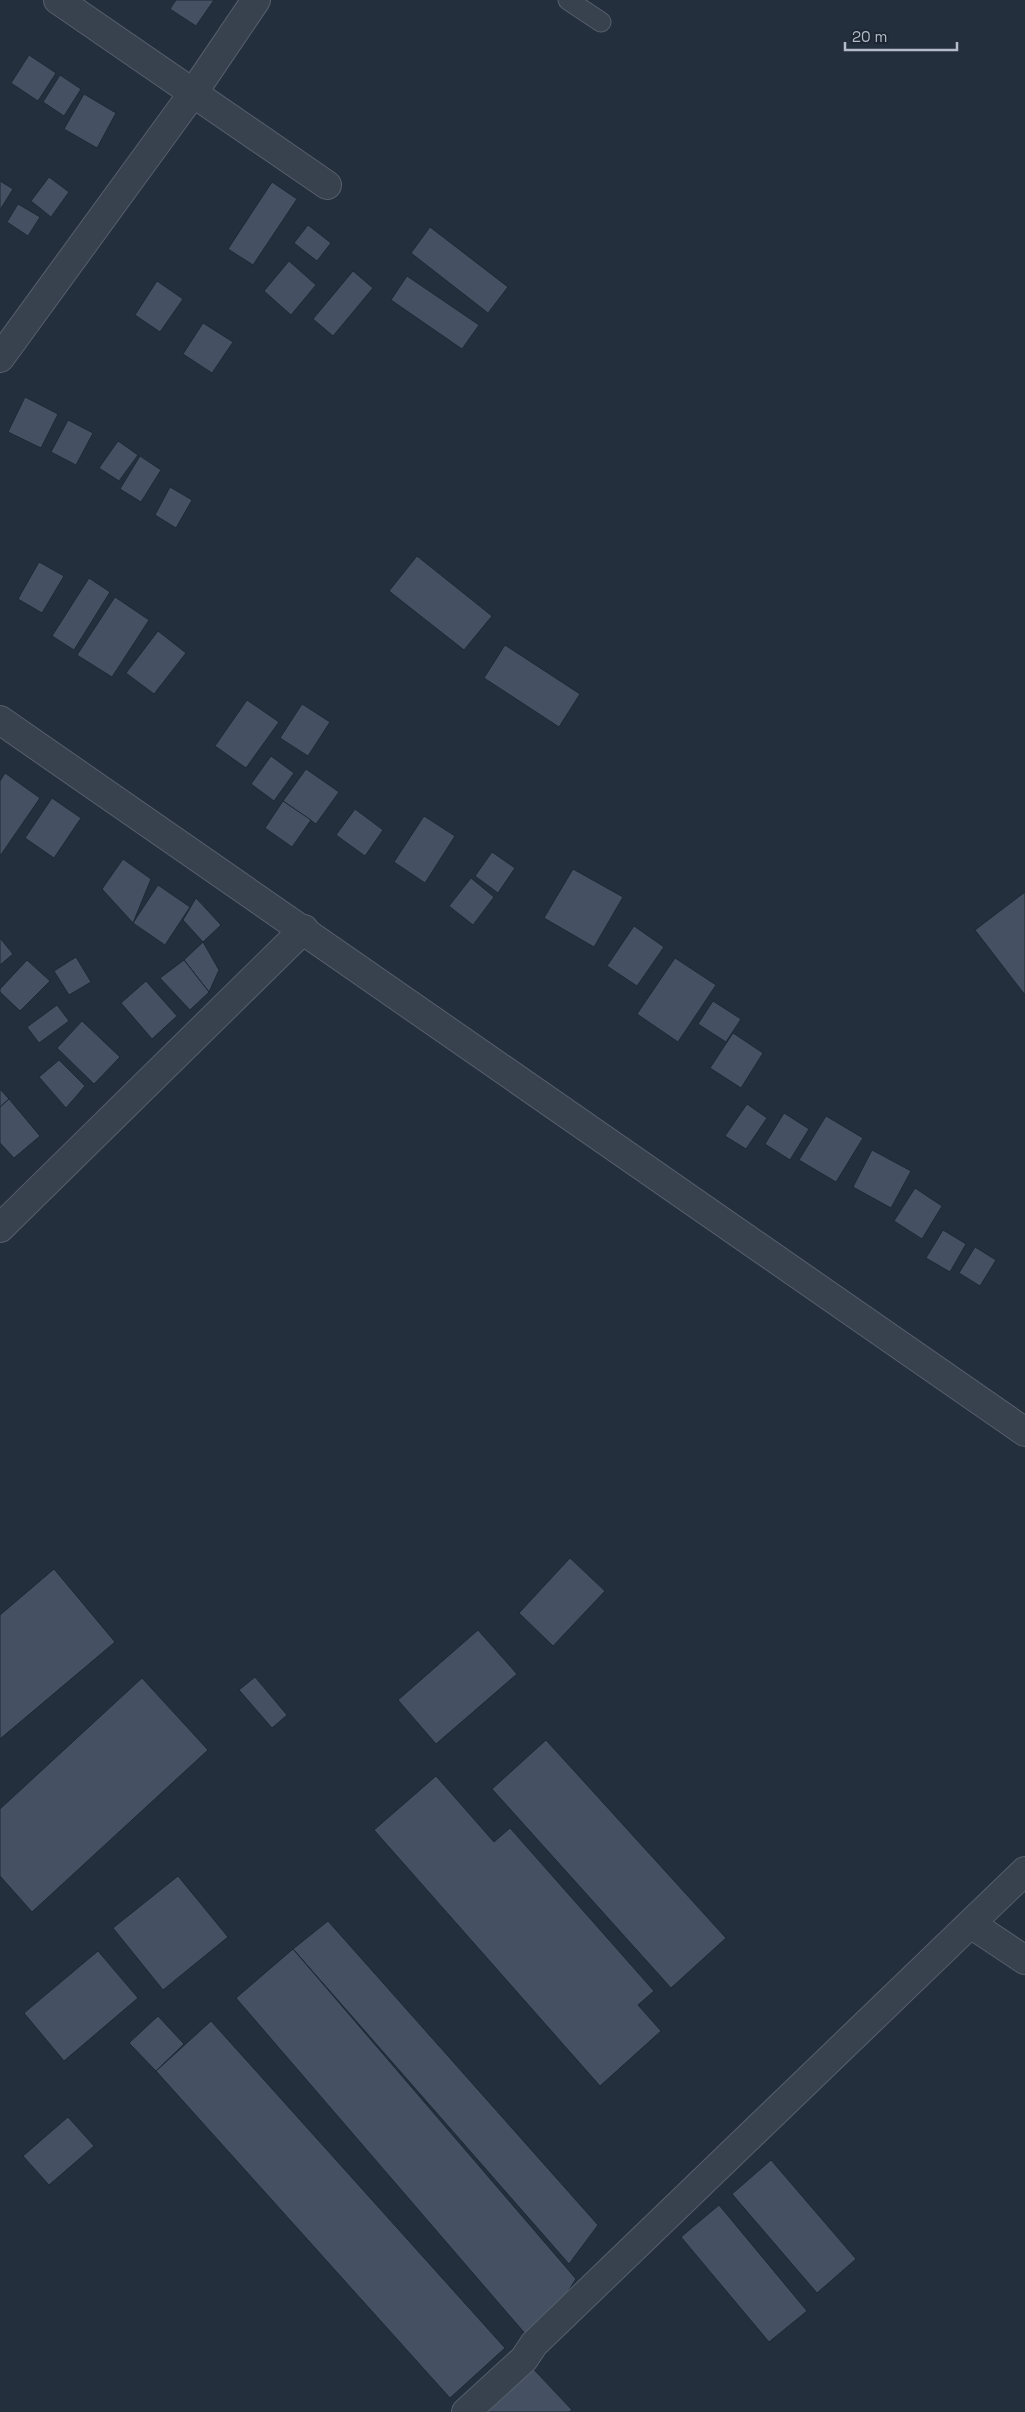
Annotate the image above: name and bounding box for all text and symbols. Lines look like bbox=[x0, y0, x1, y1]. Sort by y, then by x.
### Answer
scale bar bbox=[845, 20, 958, 52]
text: 20 m bbox=[852, 27, 887, 46]

